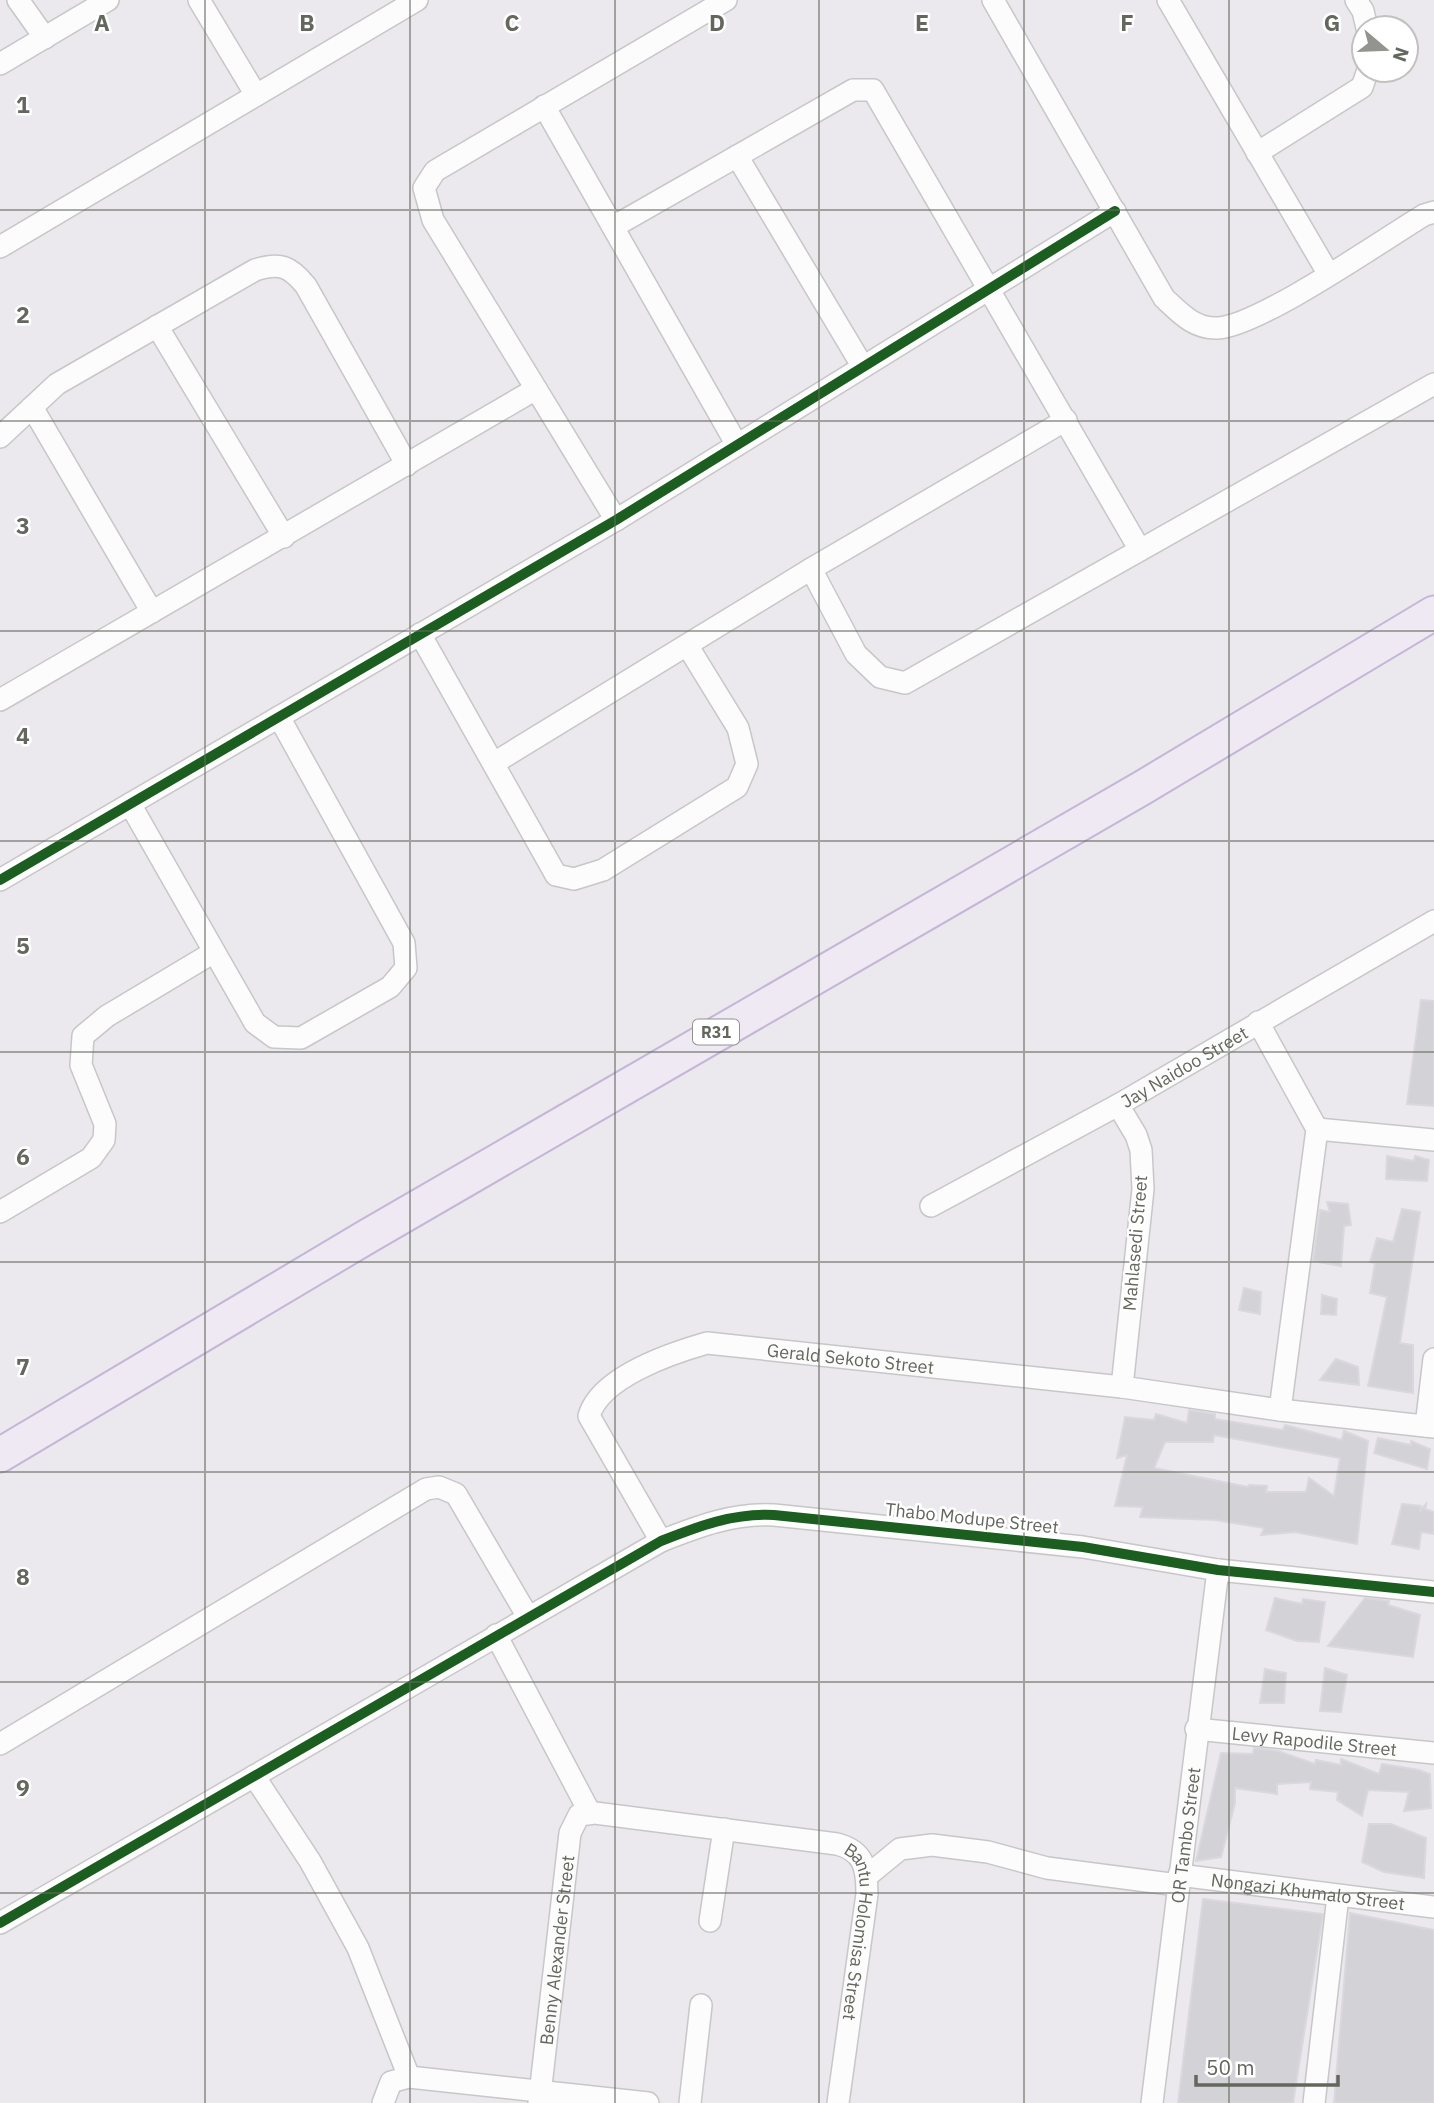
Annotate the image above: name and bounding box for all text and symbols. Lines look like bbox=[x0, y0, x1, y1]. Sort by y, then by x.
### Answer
text: A bbox=[94, 7, 110, 37]
text: B bbox=[299, 7, 315, 37]
text: C bbox=[505, 7, 520, 37]
text: D bbox=[709, 7, 725, 37]
text: E bbox=[915, 7, 929, 37]
text: F bbox=[1120, 7, 1134, 37]
text: G bbox=[1324, 7, 1340, 37]
north arrow bbox=[1350, 14, 1420, 84]
text: N bbox=[1387, 44, 1415, 65]
text: 1 bbox=[16, 89, 30, 119]
text: 2 bbox=[16, 299, 30, 329]
text: 3 bbox=[16, 510, 30, 540]
text: 4 bbox=[16, 720, 30, 750]
text: 5 bbox=[16, 930, 30, 960]
road number: R31 bbox=[693, 1020, 739, 1044]
street label: Jay Naidoo Street bbox=[1116, 1021, 1252, 1112]
text: 6 bbox=[16, 1141, 30, 1171]
street label: Mahlasedi Street bbox=[1118, 1174, 1152, 1312]
street label: Gerald Sekoto Street bbox=[766, 1338, 935, 1378]
text: 7 bbox=[16, 1351, 30, 1381]
street label: Thabo Modupe Street bbox=[884, 1497, 1060, 1539]
text: 8 bbox=[16, 1561, 30, 1591]
street label: Levy Rapodile Street bbox=[1231, 1721, 1398, 1761]
street label: OR Tambo Street bbox=[1165, 1766, 1205, 1905]
text: 9 bbox=[16, 1772, 30, 1802]
street label: Bantu Holomisa Street bbox=[838, 1837, 879, 2022]
street label: Benny Alexander Street bbox=[534, 1854, 579, 2046]
street label: Nongazi Khumalo Street bbox=[1210, 1868, 1406, 1915]
scale bar bbox=[1196, 2044, 1338, 2088]
text: 50 m bbox=[1206, 2053, 1255, 2081]

